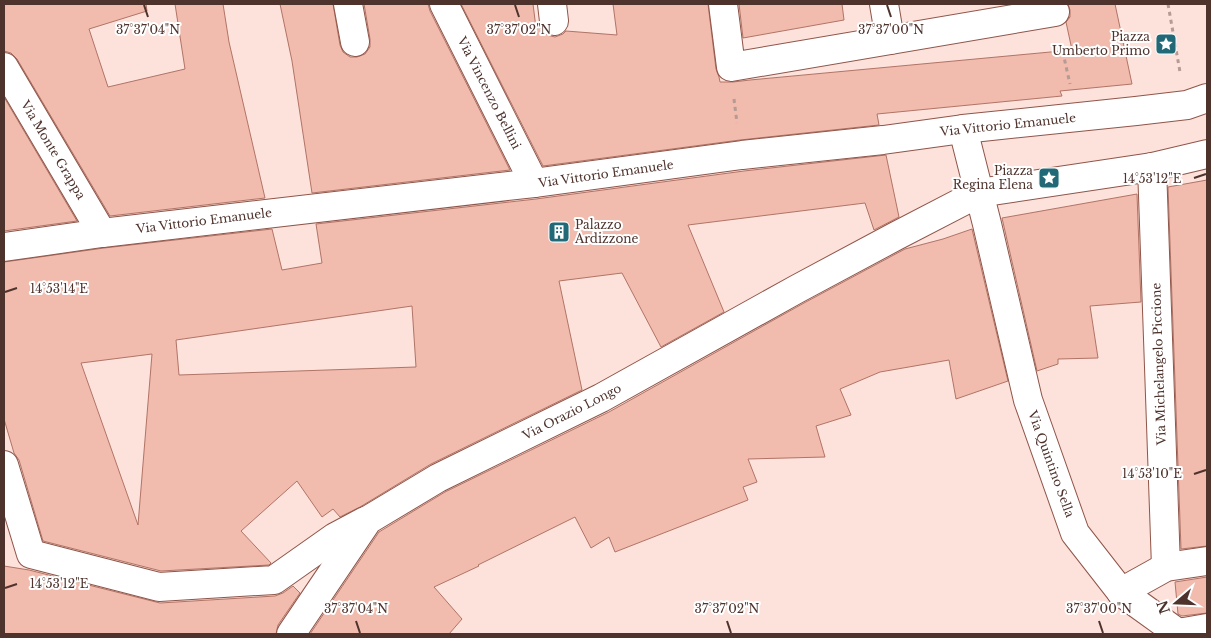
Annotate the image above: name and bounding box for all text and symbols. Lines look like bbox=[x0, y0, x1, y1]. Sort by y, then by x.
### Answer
text: 37°37'04"N bbox=[116, 22, 180, 37]
text: 37°37'02"N bbox=[487, 22, 552, 37]
text: 37°37'00"N bbox=[858, 22, 924, 37]
place label: Piazza Umberto Primo bbox=[1052, 29, 1150, 58]
place icon: Piazza Umberto Primo bbox=[1154, 32, 1178, 56]
street label: Via Vincenzo Bellini bbox=[454, 33, 524, 152]
street label: Via Monte Grappa bbox=[17, 97, 89, 202]
street label: Via Vittorio Emanuele bbox=[938, 110, 1077, 139]
street label: Via Vittorio Emanuele bbox=[536, 157, 675, 191]
place label: Piazza Regina Elena bbox=[953, 163, 1033, 192]
place icon: Piazza Regina Elena bbox=[1037, 166, 1061, 190]
text: 14°53'12"E bbox=[1123, 171, 1182, 186]
street label: Via Vittorio Emanuele bbox=[134, 205, 273, 236]
place label: Palazzo Ardizzone bbox=[574, 217, 639, 246]
building icon: Palazzo Ardizzone bbox=[547, 220, 571, 244]
text: 14°53'14"E bbox=[30, 281, 88, 296]
street label: Via Michelangelo Piccione bbox=[1148, 282, 1169, 446]
street label: Via Orazio Longo bbox=[519, 380, 624, 443]
street label: Via Quintino Sella bbox=[1025, 408, 1078, 520]
text: 14°53'10"E bbox=[1122, 466, 1182, 481]
text: 14°53'12"E bbox=[30, 576, 89, 591]
north arrow bbox=[1151, 578, 1201, 628]
text: N bbox=[1153, 598, 1174, 616]
text: 37°37'04"N bbox=[324, 601, 388, 616]
text: 37°37'02"N bbox=[695, 601, 760, 616]
text: 37°37'00"N bbox=[1066, 601, 1132, 616]

